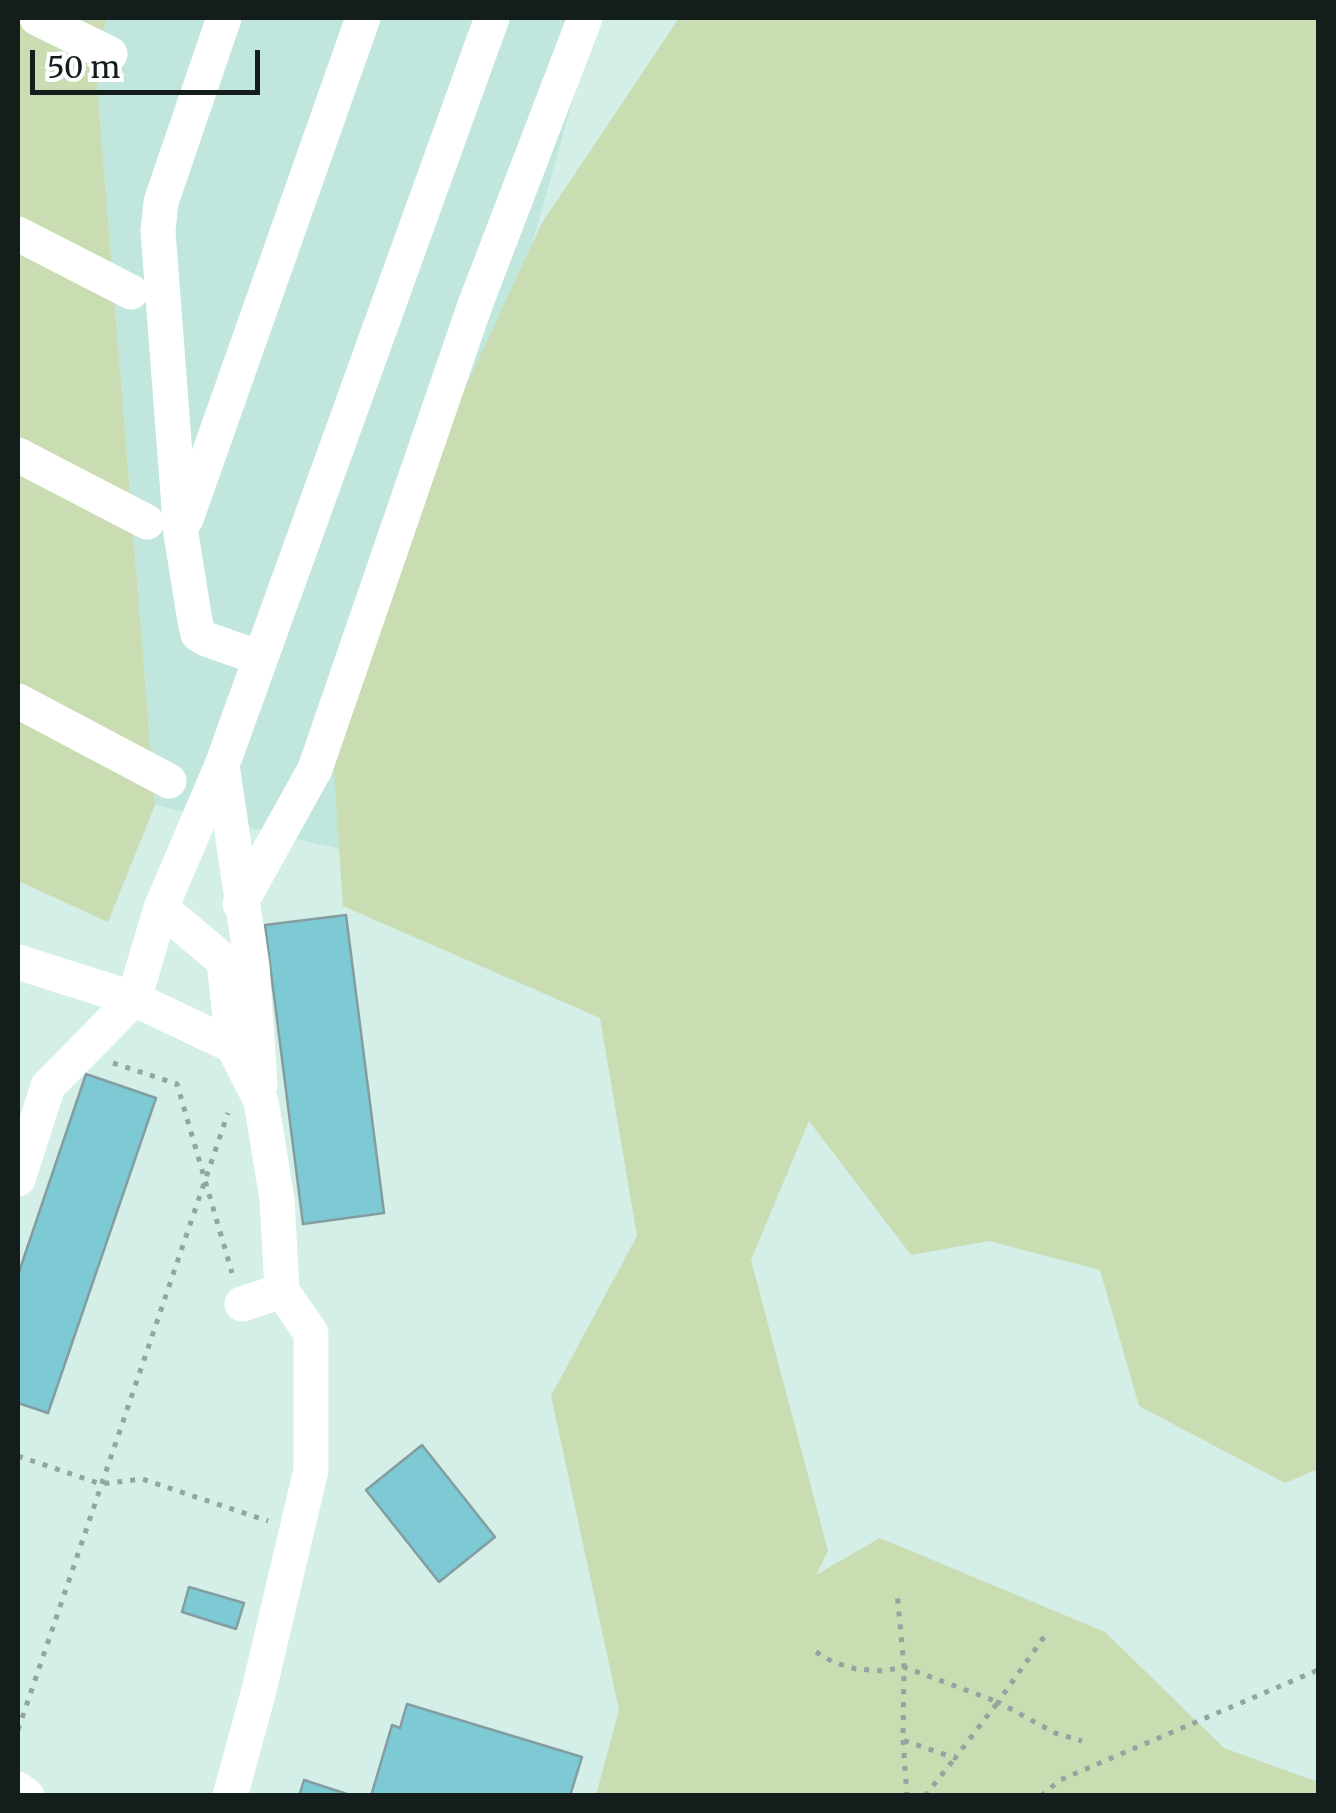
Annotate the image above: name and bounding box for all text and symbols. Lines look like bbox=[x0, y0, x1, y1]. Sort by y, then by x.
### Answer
scale bar bbox=[35, 30, 265, 92]
text: 50 m bbox=[47, 48, 120, 86]

